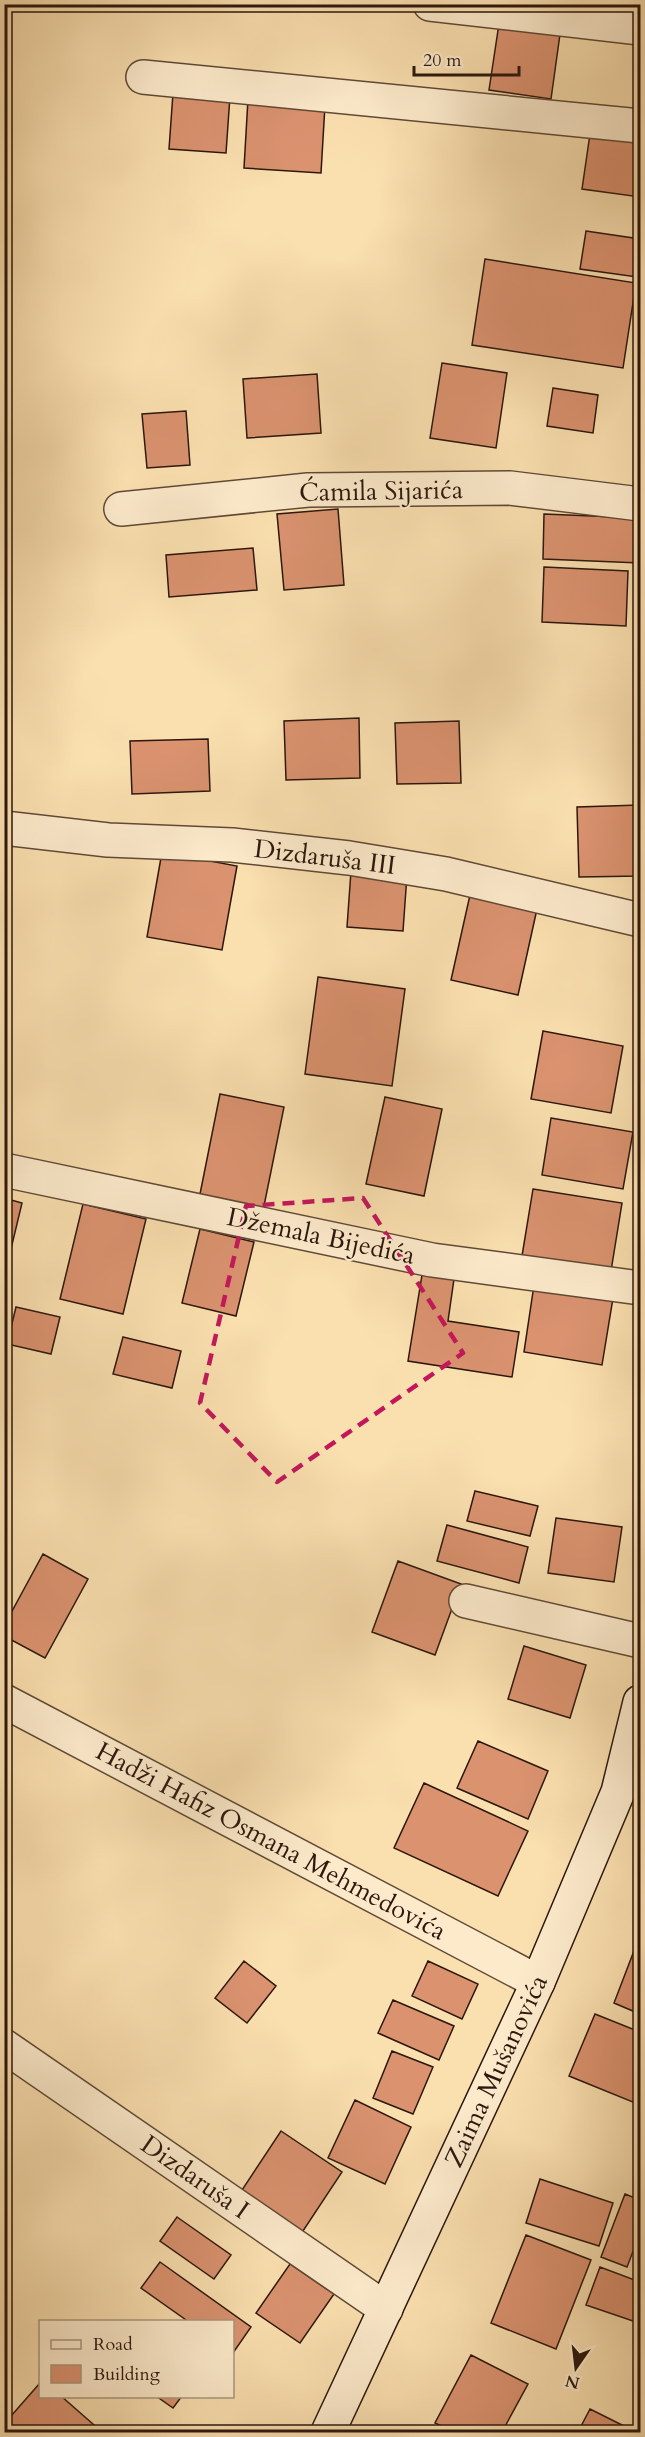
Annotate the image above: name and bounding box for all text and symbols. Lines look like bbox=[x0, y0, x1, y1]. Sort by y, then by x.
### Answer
scale bar bbox=[414, 39, 519, 77]
text: 20 m bbox=[423, 48, 462, 73]
street label: Ćamila Sijarića bbox=[299, 472, 463, 510]
street label: Dizdaruša III bbox=[252, 831, 398, 883]
street label: Džemala Bijedića bbox=[224, 1199, 418, 1273]
street label: Hadži Hafiz Osmana Mehmedovića bbox=[90, 1734, 452, 1948]
street label: Zaima Mušanovića bbox=[436, 1969, 556, 2173]
street label: Dizdaruša I bbox=[134, 2127, 256, 2227]
legend bbox=[39, 2320, 234, 2398]
text: Road bbox=[93, 2332, 133, 2357]
north arrow bbox=[546, 2338, 606, 2398]
text: Building bbox=[93, 2362, 161, 2387]
text: N bbox=[563, 2369, 582, 2394]

